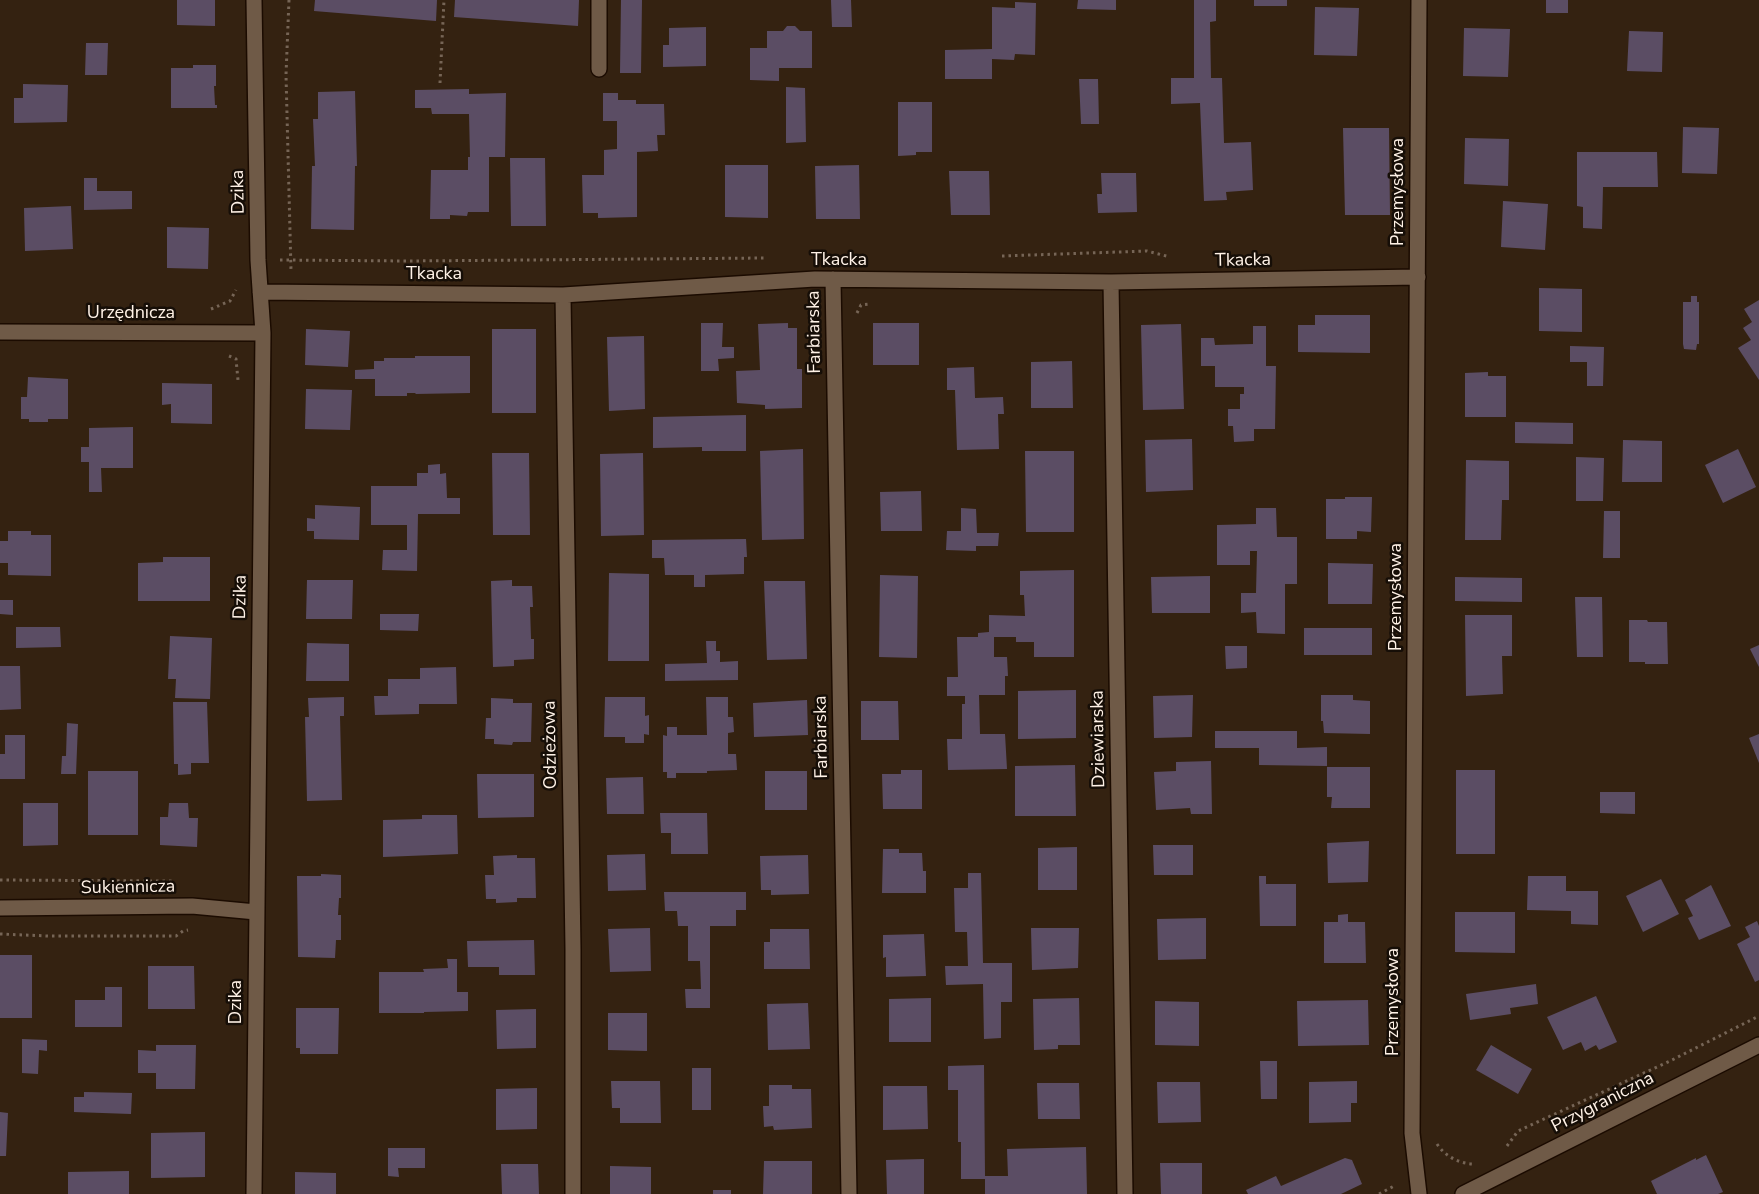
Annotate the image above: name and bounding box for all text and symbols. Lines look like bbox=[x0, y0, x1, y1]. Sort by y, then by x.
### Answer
street label: Przemysłowa bbox=[1388, 138, 1410, 246]
street label: Dzika bbox=[228, 170, 250, 214]
street label: Tkacka bbox=[811, 250, 867, 272]
street label: Tkacka bbox=[1215, 250, 1271, 272]
street label: Tkacka bbox=[406, 264, 462, 286]
street label: Farbiarska bbox=[803, 290, 827, 374]
street label: Urzędnicza bbox=[87, 303, 175, 325]
street label: Przemysłowa bbox=[1386, 543, 1408, 651]
street label: Dzika bbox=[230, 575, 252, 619]
street label: Dziewiarska bbox=[1087, 690, 1111, 788]
street label: Farbiarska bbox=[810, 695, 834, 779]
street label: Odzieżowa bbox=[539, 700, 563, 790]
street label: Sukiennicza bbox=[80, 876, 176, 900]
street label: Przemysłowa bbox=[1383, 948, 1405, 1056]
street label: Dzika bbox=[226, 980, 248, 1024]
street label: Przygraniczna bbox=[1548, 1068, 1658, 1138]

